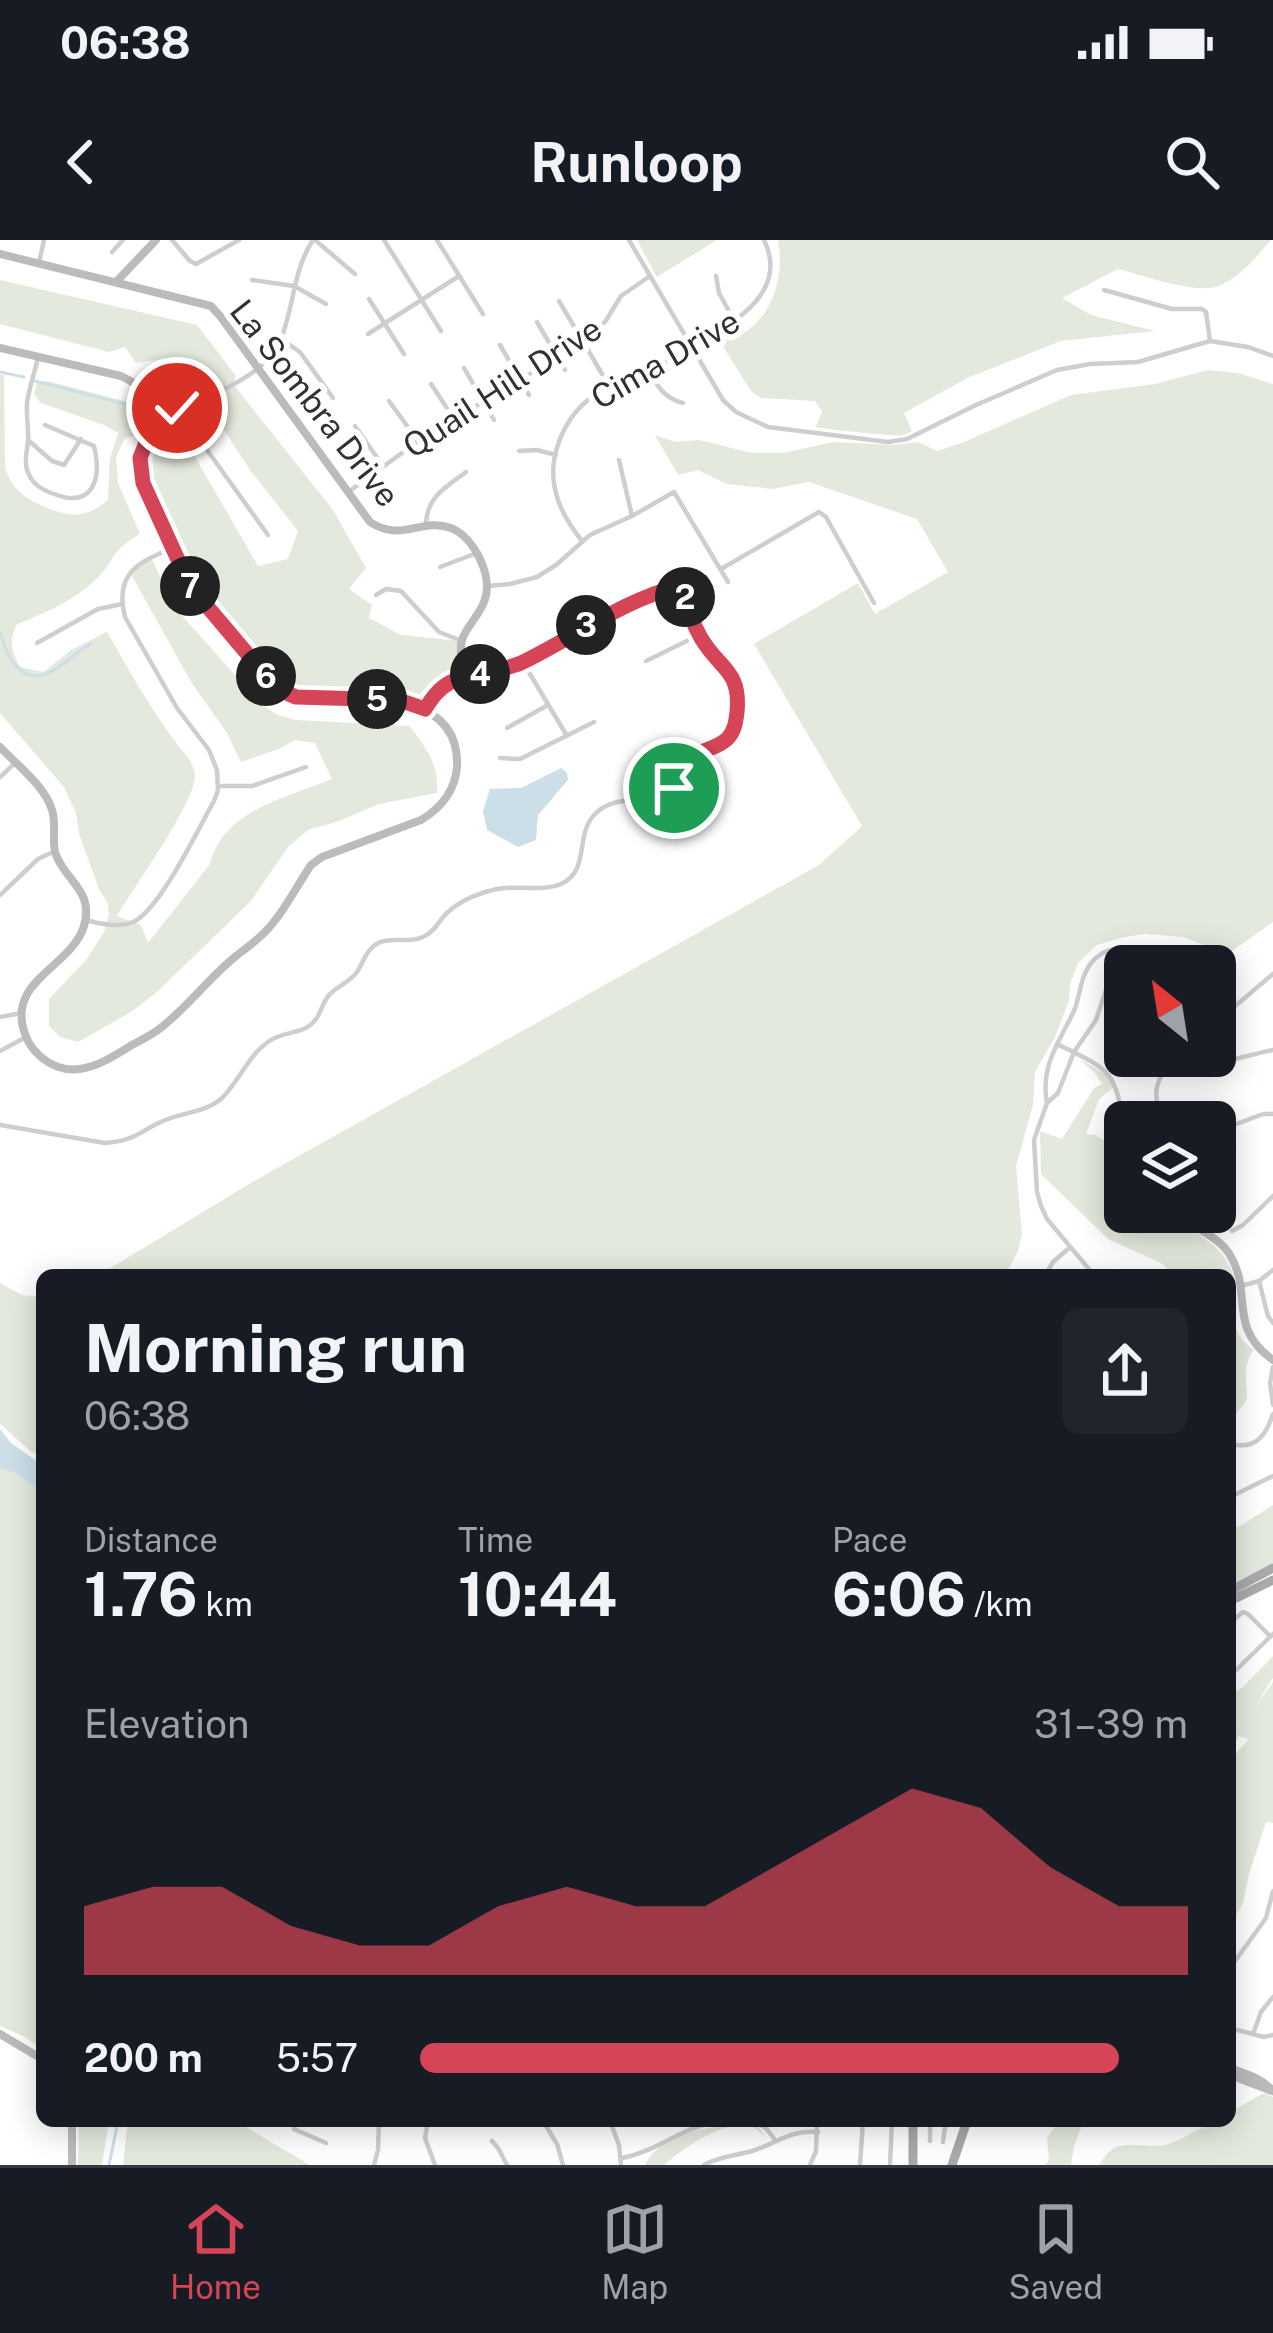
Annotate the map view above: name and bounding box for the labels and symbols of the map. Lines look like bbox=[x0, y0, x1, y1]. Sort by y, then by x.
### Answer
street label: La Sombra Drive bbox=[223, 292, 407, 514]
street label: Cima Drive bbox=[584, 301, 746, 417]
street label: Quail Hill Drive bbox=[396, 309, 608, 465]
pin bbox=[126, 357, 228, 459]
pin: 7 bbox=[160, 556, 220, 616]
pin: 2 bbox=[655, 567, 715, 627]
pin: 3 bbox=[556, 595, 616, 655]
pin: 4 bbox=[450, 644, 510, 704]
pin: 6 bbox=[236, 646, 296, 706]
pin: 5 bbox=[347, 669, 407, 729]
pin bbox=[623, 737, 725, 839]
north arrow bbox=[1104, 945, 1236, 1077]

